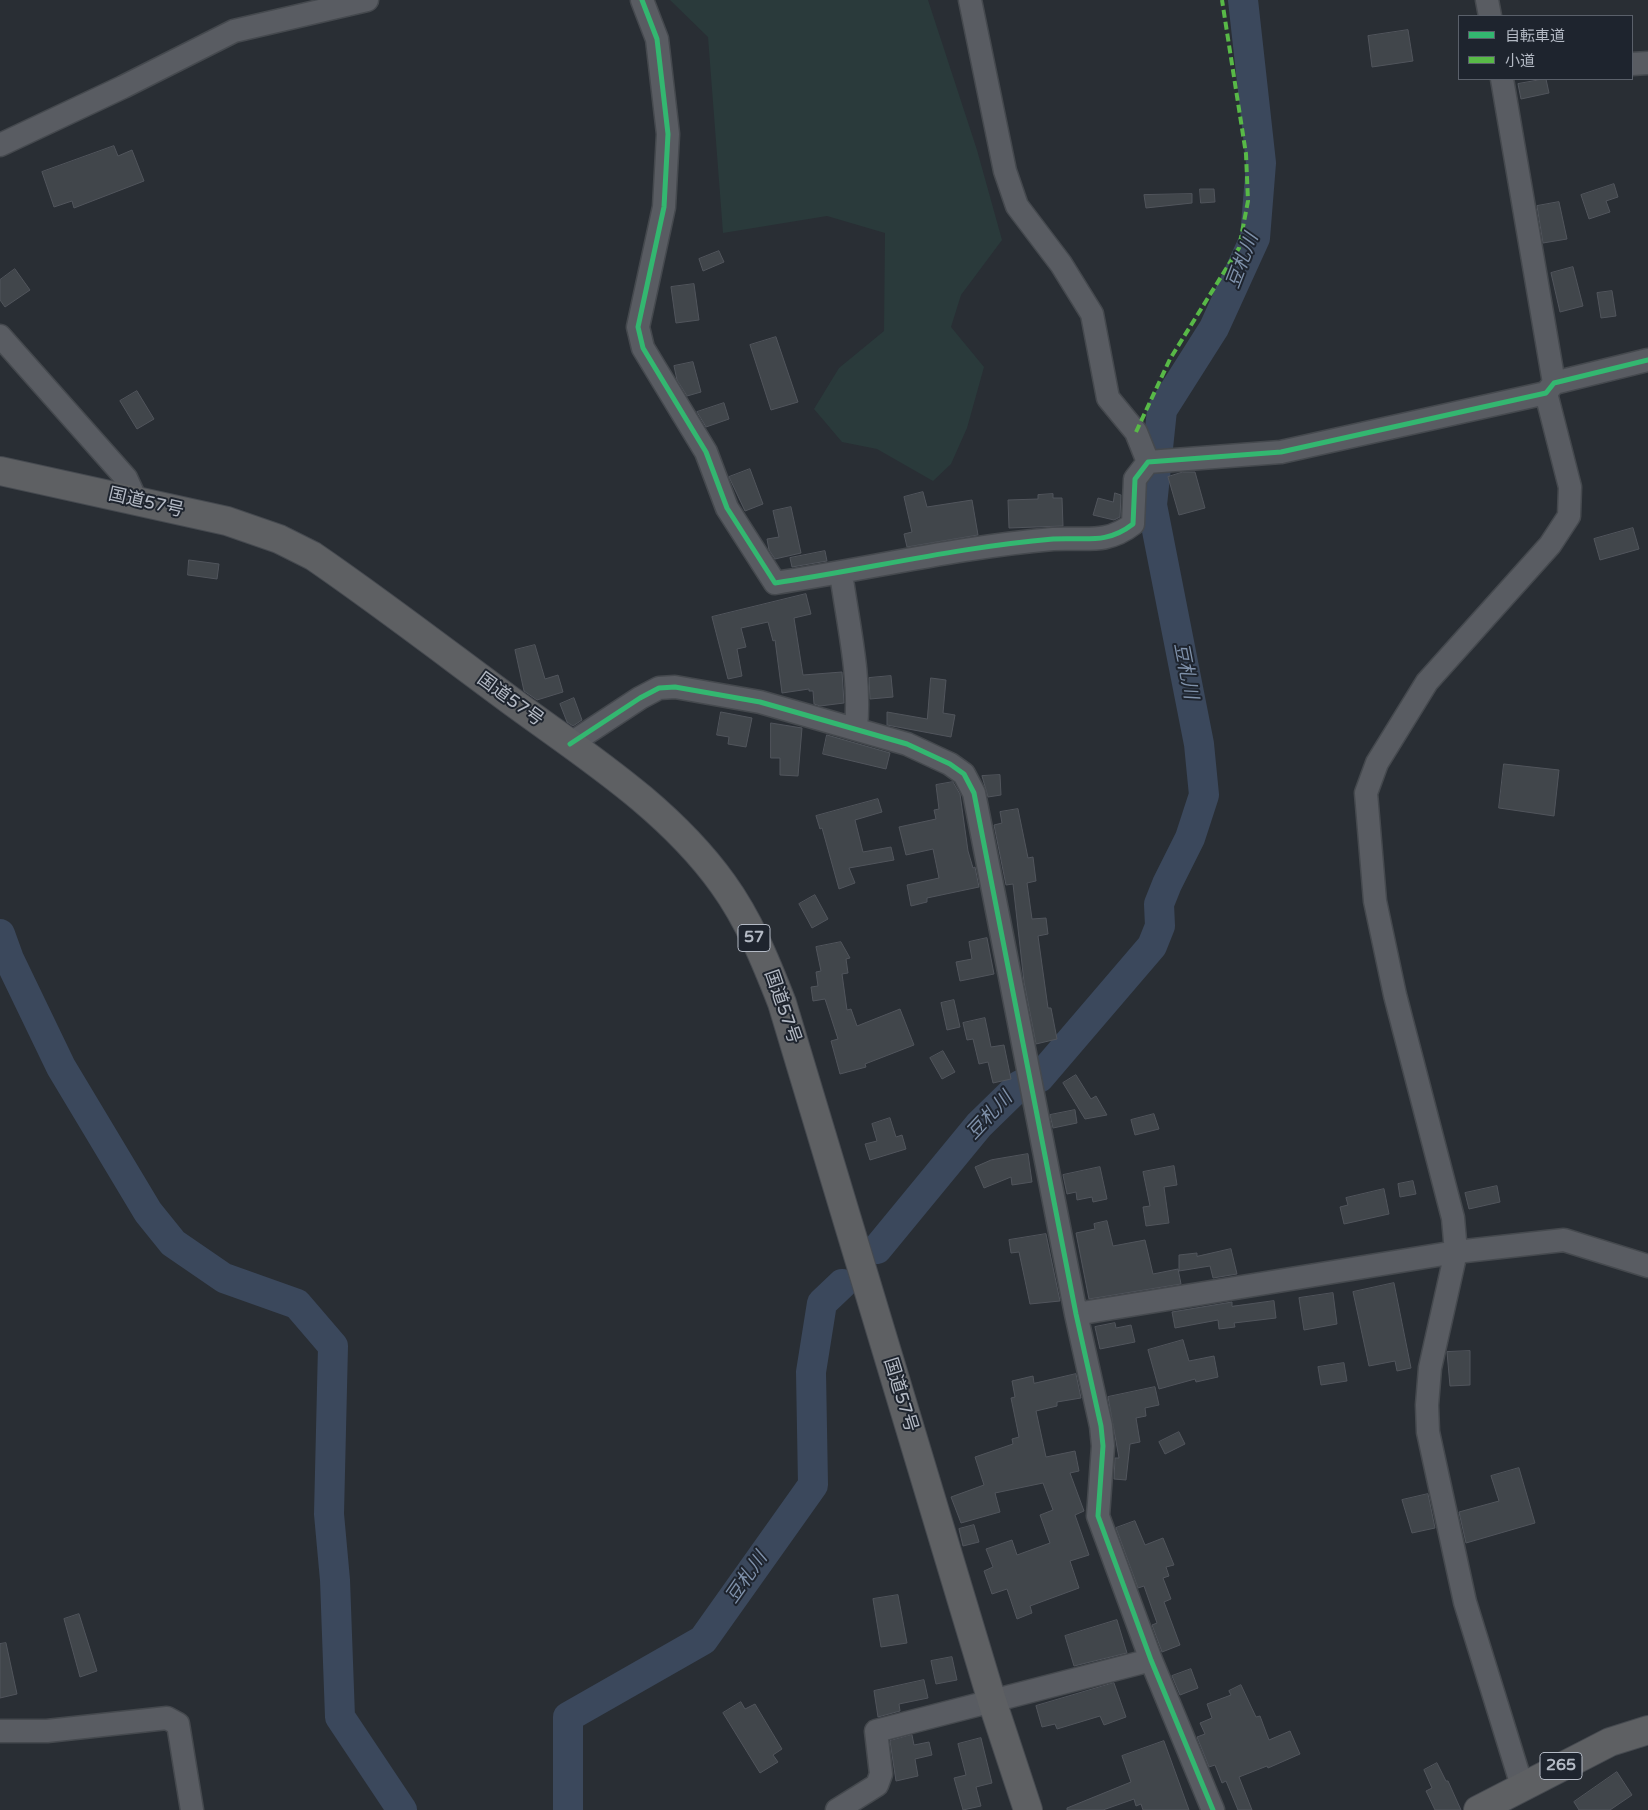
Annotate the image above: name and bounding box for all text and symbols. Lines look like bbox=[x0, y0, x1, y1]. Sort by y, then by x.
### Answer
legend bbox=[1458, 15, 1633, 80]
text: 自転車道 bbox=[1505, 27, 1565, 45]
text: 小道 bbox=[1505, 52, 1535, 70]
water label: 豆札川 bbox=[1222, 230, 1264, 292]
street label: 国道57号 bbox=[106, 484, 186, 522]
water label: 豆札川 bbox=[1168, 641, 1202, 701]
street label: 国道57号 bbox=[473, 669, 547, 731]
road number: 57 bbox=[738, 924, 770, 951]
street label: 国道57号 bbox=[759, 967, 805, 1047]
water label: 豆札川 bbox=[962, 1087, 1018, 1145]
street label: 国道57号 bbox=[878, 1355, 922, 1435]
water label: 豆札川 bbox=[721, 1548, 773, 1608]
road number: 265 bbox=[1540, 1752, 1582, 1780]

